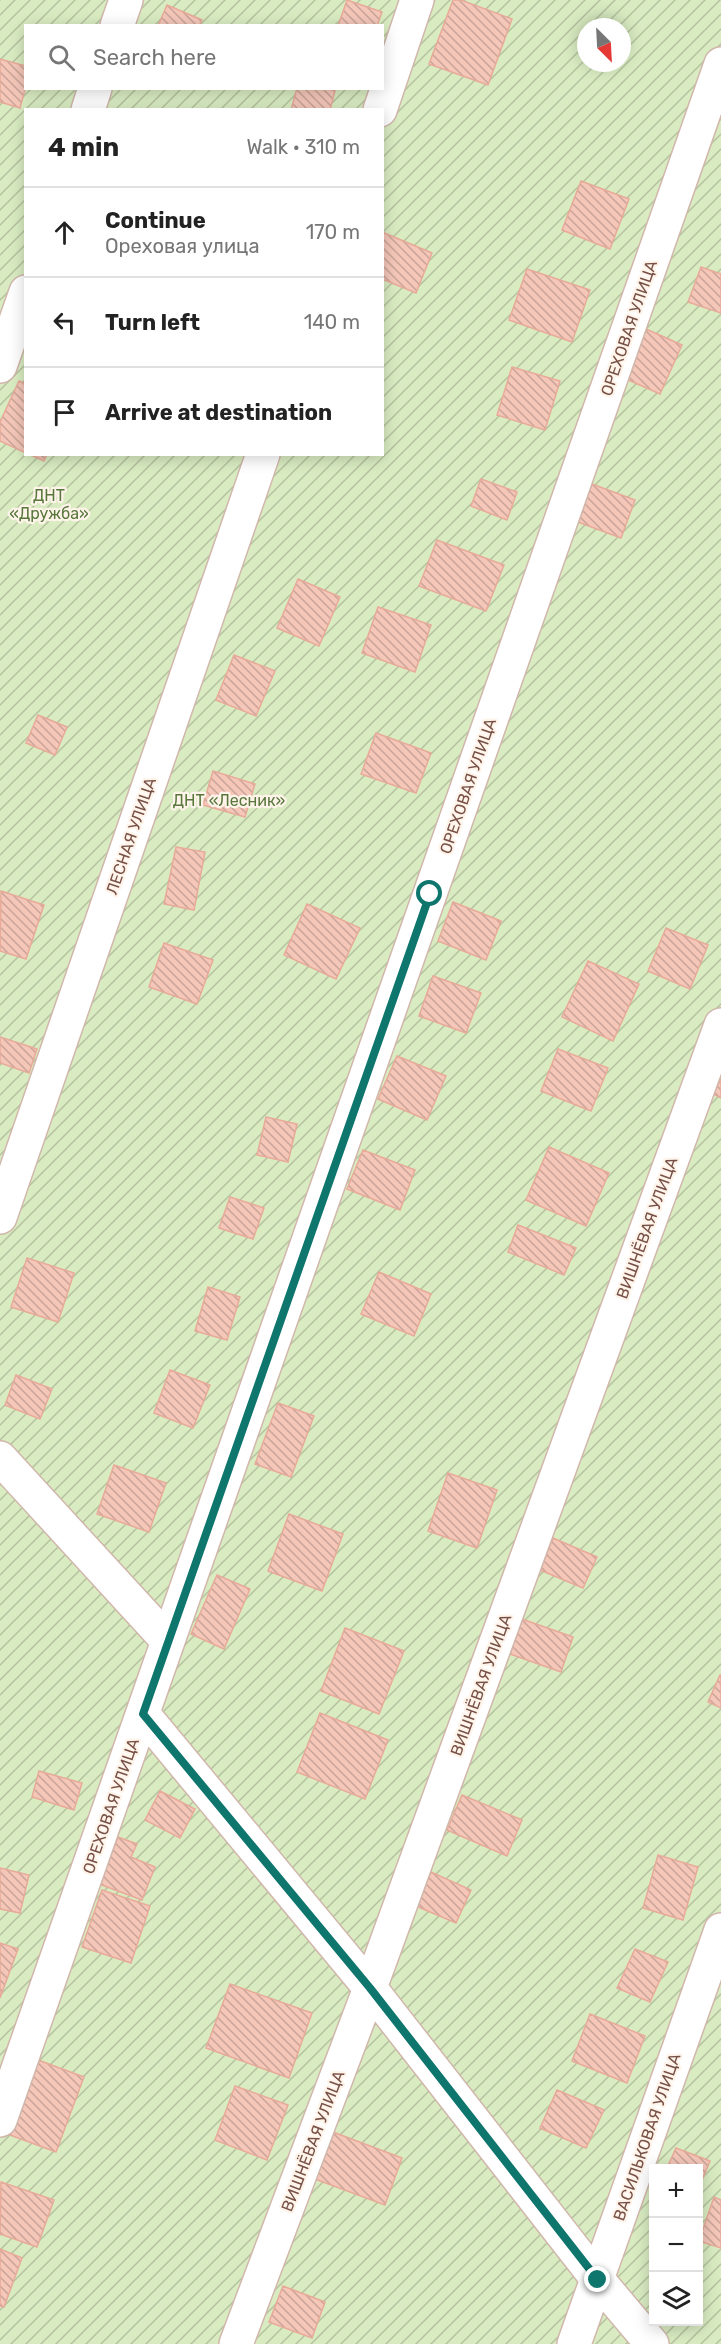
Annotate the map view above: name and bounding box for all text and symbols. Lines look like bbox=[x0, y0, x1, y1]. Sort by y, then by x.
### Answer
north arrow bbox=[577, 18, 631, 72]
search box bbox=[24, 24, 384, 90]
icon: search bbox=[45, 41, 78, 74]
text: Search here bbox=[93, 44, 216, 71]
text: 4 min bbox=[48, 132, 119, 163]
text: Walk · 310 m bbox=[246, 135, 360, 159]
text: Continue bbox=[105, 207, 206, 234]
icon: ahead bbox=[48, 216, 81, 249]
text: 170 m bbox=[306, 220, 360, 244]
text: Ореховая улица bbox=[105, 234, 260, 258]
street label: ОРЕХОВАЯ УЛИЦА bbox=[597, 257, 661, 398]
icon: left bbox=[48, 306, 81, 339]
text: Turn left bbox=[105, 309, 200, 336]
text: 140 m bbox=[304, 310, 360, 334]
icon: arrive bbox=[48, 396, 81, 429]
text: Arrive at destination bbox=[105, 399, 332, 426]
park label: ДНТ «Дружба» bbox=[9, 486, 89, 523]
street label: ОРЕХОВАЯ УЛИЦА bbox=[436, 715, 500, 856]
street label: ЛЕСНАЯ УЛИЦА bbox=[102, 775, 160, 897]
park label: ДНТ «Лесник» bbox=[173, 791, 286, 810]
route start bbox=[416, 880, 442, 906]
street label: ВИШНЁВАЯ УЛИЦА bbox=[613, 1154, 682, 1301]
street label: ВИШНЁВАЯ УЛИЦА bbox=[447, 1611, 516, 1758]
street label: ОРЕХОВАЯ УЛИЦА bbox=[79, 1735, 143, 1876]
street label: ВАСИЛЬКОВАЯ УЛИЦА bbox=[609, 2051, 685, 2223]
street label: ВИШНЁВАЯ УЛИЦА bbox=[277, 2068, 349, 2214]
map controls bbox=[649, 2164, 703, 2326]
button: + bbox=[649, 2164, 703, 2218]
button: − bbox=[649, 2218, 703, 2272]
route end bbox=[584, 2266, 610, 2292]
button: layers bbox=[649, 2272, 703, 2326]

